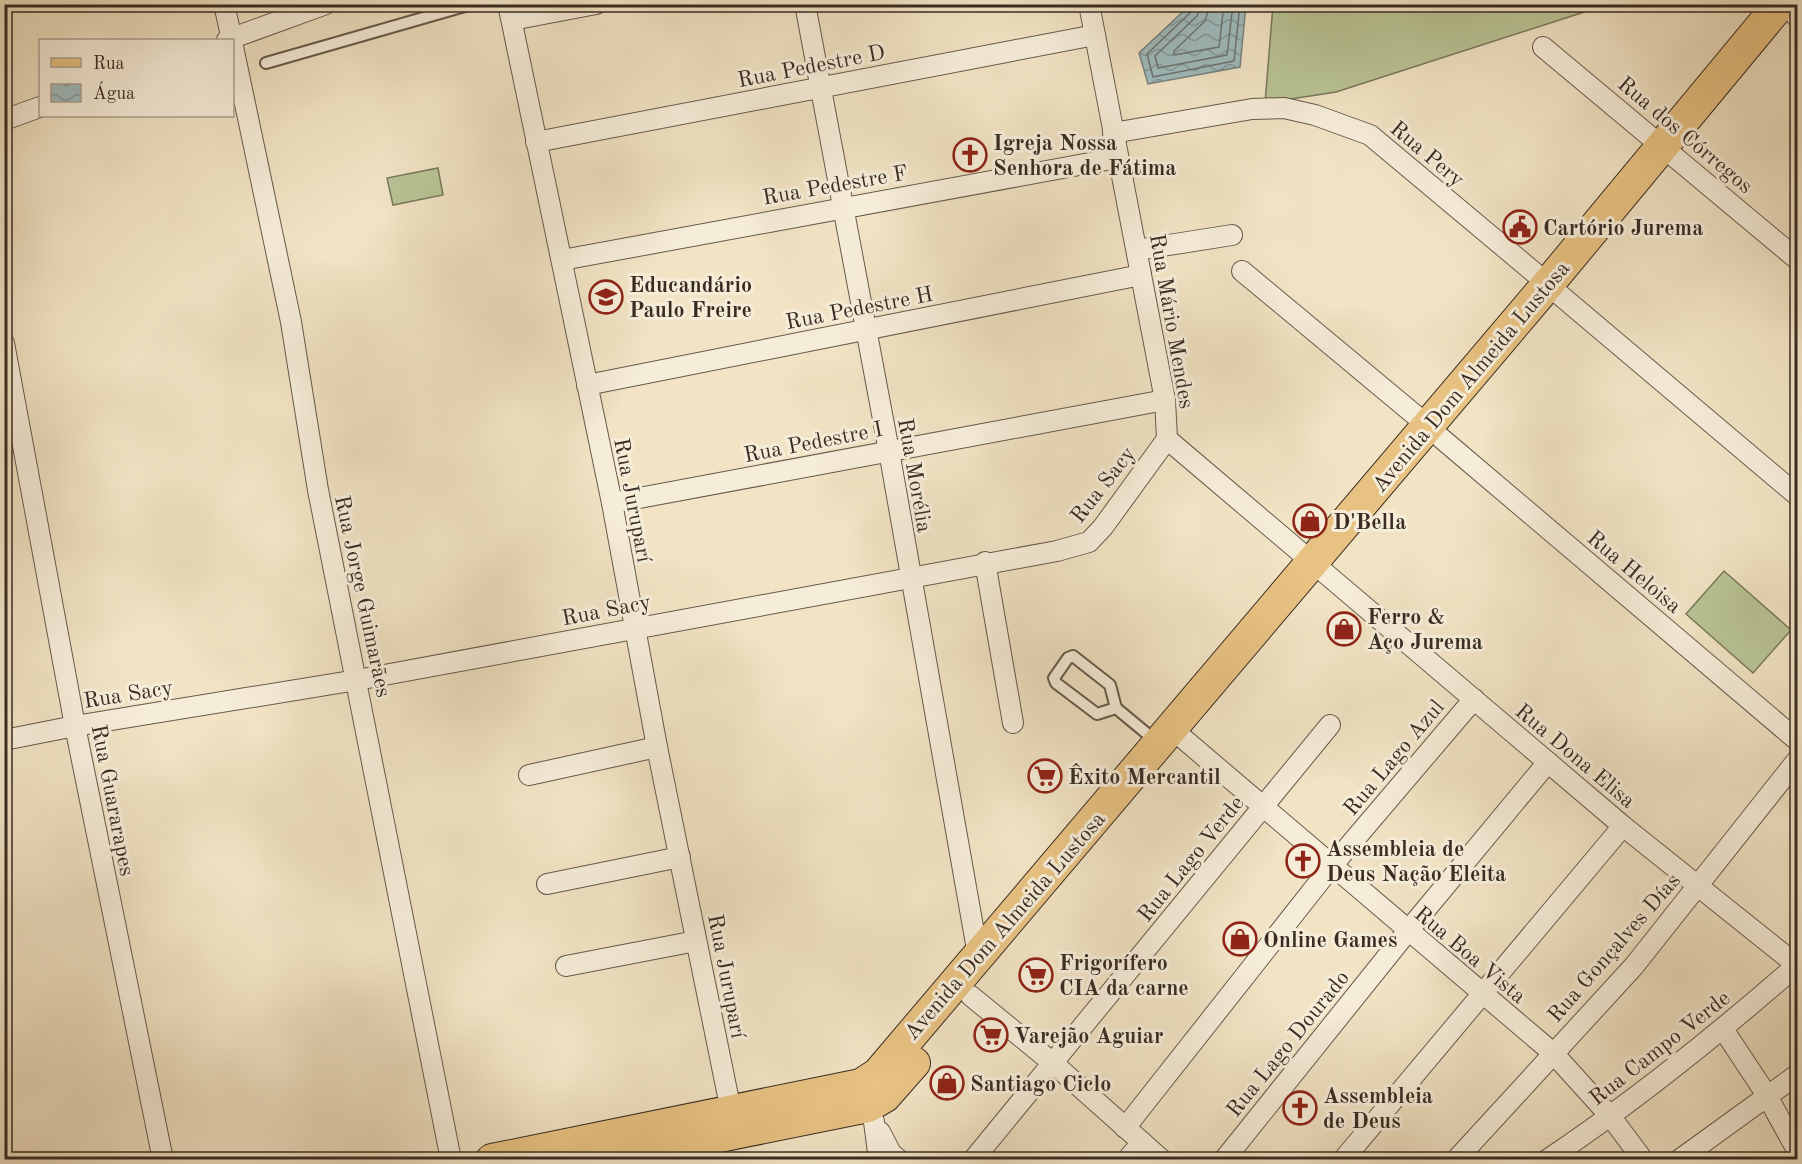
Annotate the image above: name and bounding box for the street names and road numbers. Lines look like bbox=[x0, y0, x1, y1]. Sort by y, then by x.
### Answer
street label: Rua Pedestre D bbox=[736, 42, 887, 92]
street label: Rua dos Córregos bbox=[1613, 73, 1756, 198]
street label: Rua Pery bbox=[1385, 117, 1468, 192]
street label: Rua Pedestre F bbox=[761, 162, 910, 210]
street label: Rua Mário Mendes bbox=[1145, 232, 1197, 411]
street label: Avenida Dom Almeida Lustosa bbox=[1369, 258, 1575, 497]
street label: Rua Pedestre H bbox=[784, 284, 935, 334]
street label: Rua Morélia bbox=[893, 416, 935, 534]
street label: Rua Pedestre I bbox=[742, 419, 885, 467]
street label: Rua Juruparí bbox=[609, 436, 655, 565]
street label: Rua Sacy bbox=[1067, 443, 1140, 528]
street label: Rua Jorge Guimarães bbox=[330, 493, 394, 699]
street label: Rua Heloisa bbox=[1583, 527, 1685, 618]
street label: Rua Sacy bbox=[560, 591, 653, 630]
street label: Rua Sacy bbox=[82, 677, 175, 713]
street label: Rua Lago Azul bbox=[1340, 696, 1449, 820]
street label: Rua Dona Elisa bbox=[1511, 700, 1639, 813]
street label: Rua Guararapes bbox=[87, 723, 138, 878]
street label: Rua Lago Verde bbox=[1134, 792, 1249, 926]
street label: Avenida Dom Almeida Lustosa bbox=[901, 808, 1110, 1044]
street label: Rua Gonçalves Días bbox=[1544, 870, 1685, 1027]
street label: Rua Boa Vista bbox=[1410, 903, 1530, 1008]
street label: Rua Juruparí bbox=[703, 912, 749, 1041]
street label: Rua Lago Dourado bbox=[1223, 967, 1354, 1122]
street label: Rua Campo Verde bbox=[1586, 987, 1735, 1110]

